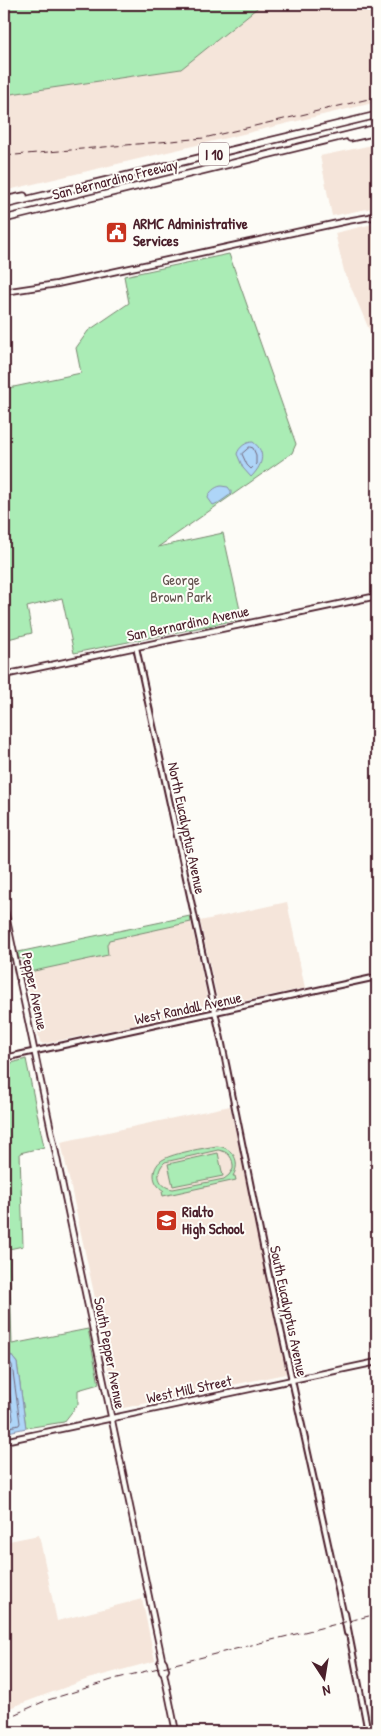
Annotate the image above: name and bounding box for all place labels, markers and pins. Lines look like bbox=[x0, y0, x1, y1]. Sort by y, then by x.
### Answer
place label: ARMC Administrative Services bbox=[133, 213, 248, 251]
public building icon: ARMC Administrative Services bbox=[105, 220, 129, 244]
place label: Rialto High School bbox=[182, 1201, 245, 1240]
school or university icon: Rialto High School bbox=[154, 1208, 178, 1232]

